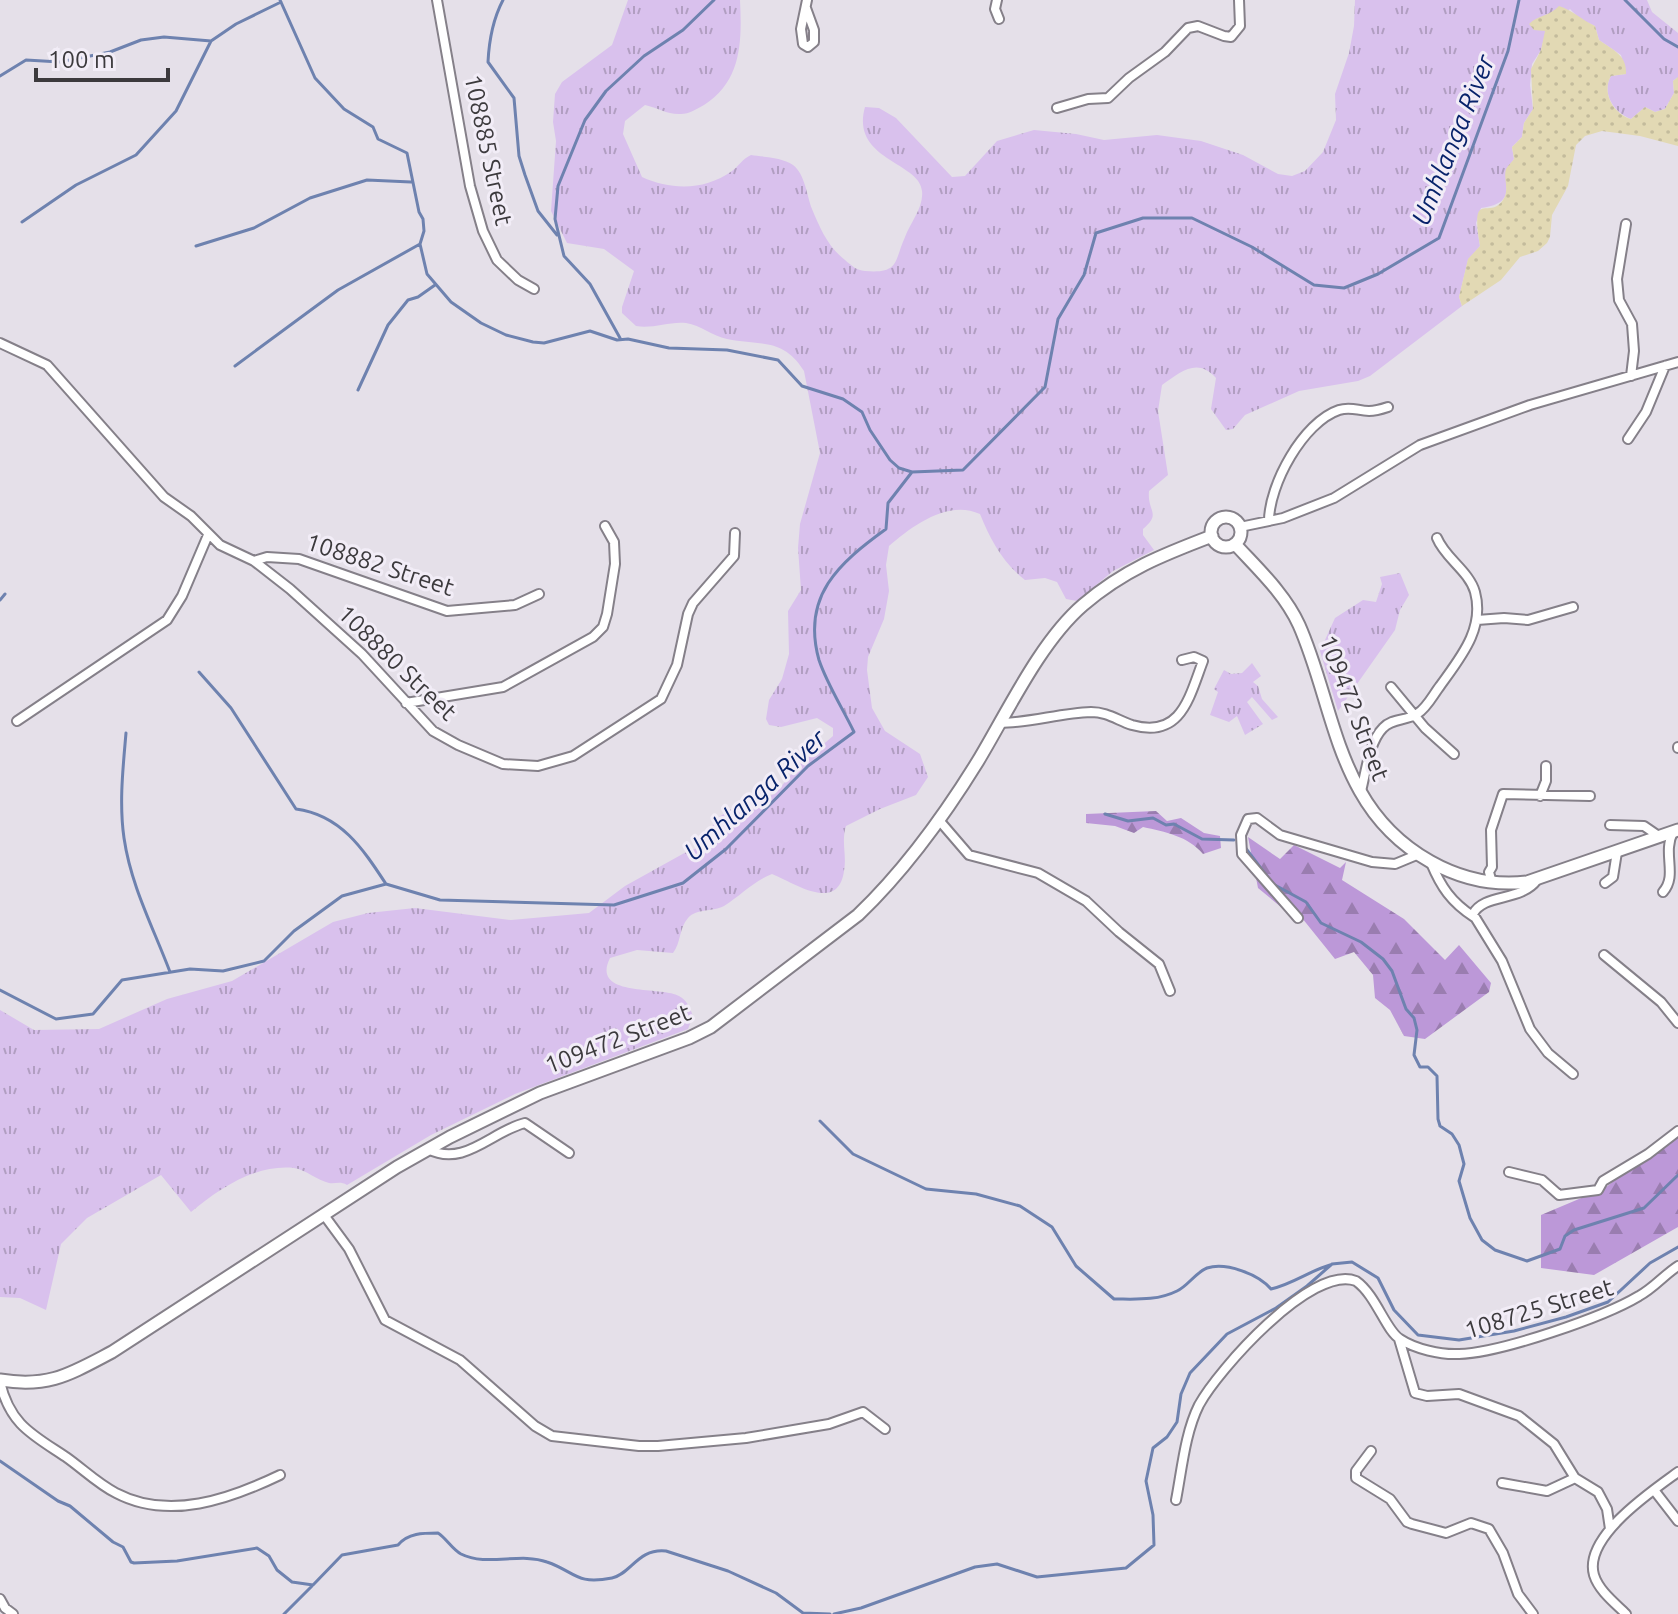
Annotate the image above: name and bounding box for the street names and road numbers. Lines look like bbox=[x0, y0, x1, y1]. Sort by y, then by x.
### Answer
street label: 108885 Street bbox=[459, 72, 518, 228]
street label: 108882 Street bbox=[303, 528, 458, 601]
street label: 108880 Street bbox=[333, 600, 462, 726]
street label: 109472 Street bbox=[1314, 631, 1395, 785]
street label: 109472 Street bbox=[541, 998, 695, 1079]
street label: 108725 Street bbox=[1461, 1273, 1617, 1344]

